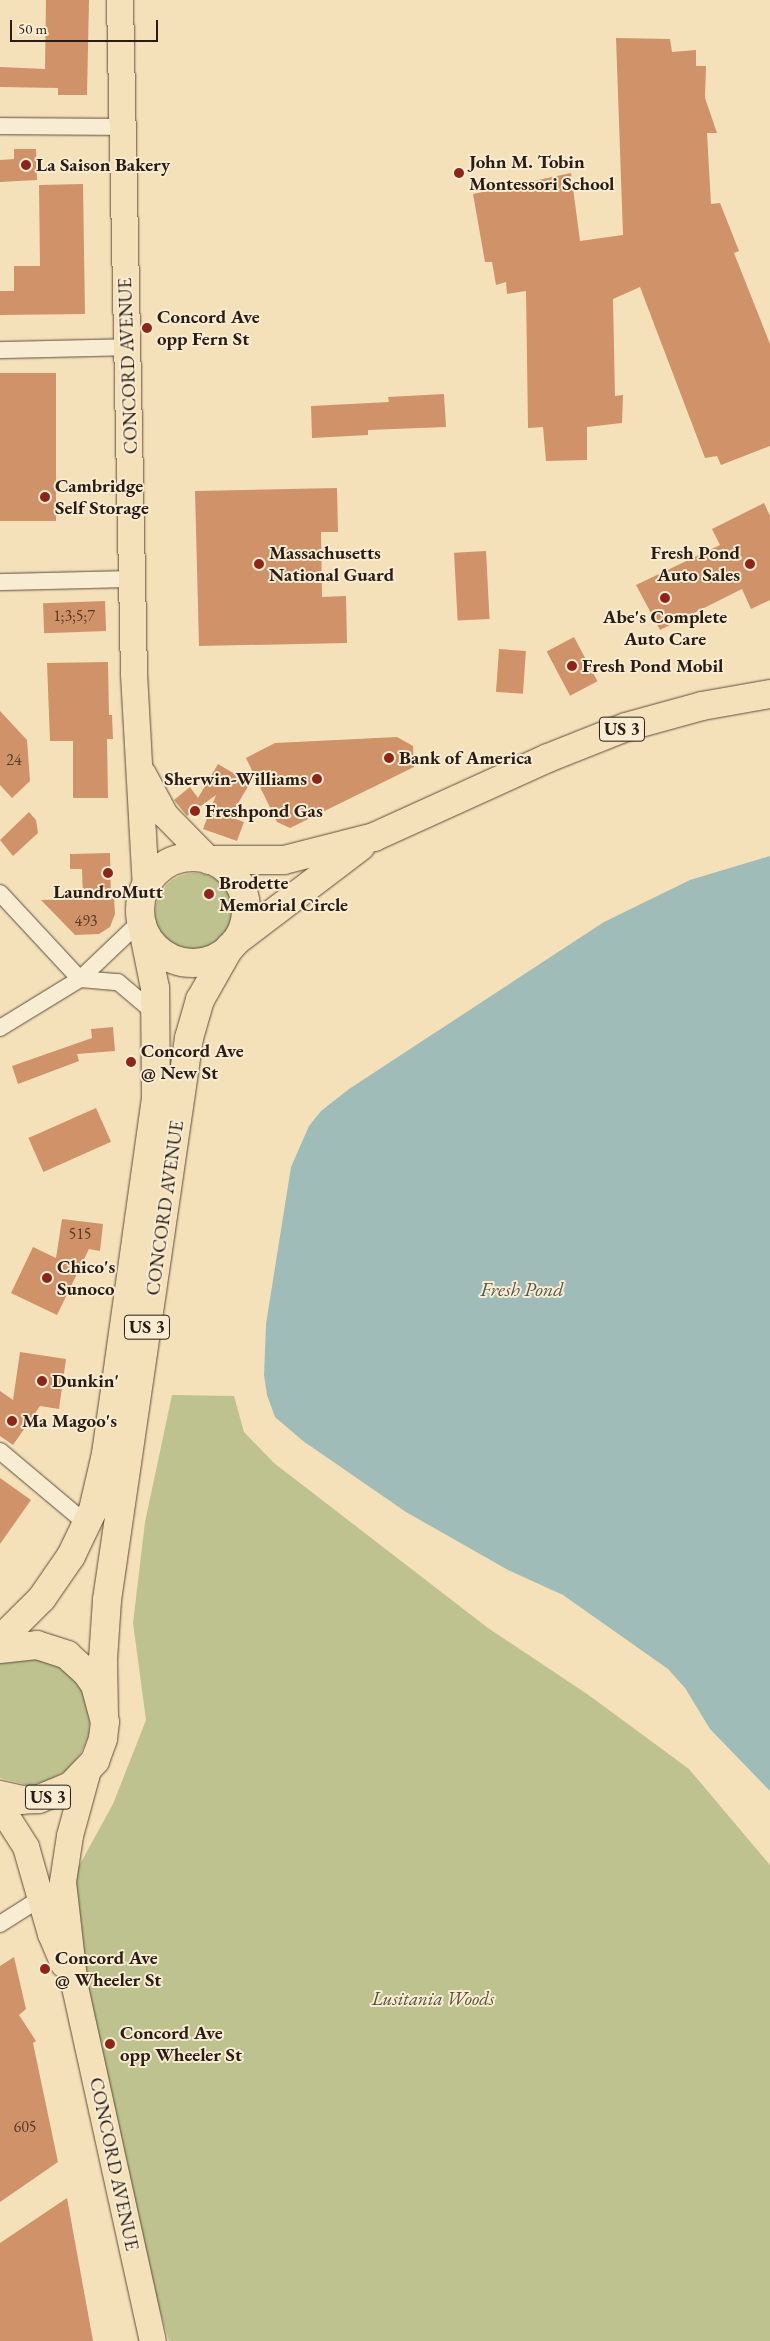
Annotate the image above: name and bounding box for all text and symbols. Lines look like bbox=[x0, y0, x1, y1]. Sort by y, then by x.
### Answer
scale bar bbox=[12, 10, 160, 42]
text: 50 m bbox=[18, 19, 47, 38]
place label: John M. Tobin Montessori School bbox=[469, 151, 614, 195]
place label: La Saison Bakery bbox=[36, 154, 170, 176]
marker: La Saison Bakery bbox=[20, 159, 32, 171]
marker: John M. Tobin Montessori School bbox=[453, 167, 465, 179]
street label: CONCORD AVENUE bbox=[114, 277, 142, 455]
place label: Concord Ave opp Fern St bbox=[157, 306, 260, 350]
marker: Concord Ave opp Fern St bbox=[141, 322, 153, 334]
place label: Cambridge Self Storage bbox=[55, 475, 149, 519]
marker: Cambridge Self Storage bbox=[39, 491, 51, 503]
place label: Massachusetts National Guard bbox=[269, 542, 394, 586]
place label: Fresh Pond Auto Sales bbox=[651, 542, 740, 586]
marker: Massachusetts National Guard bbox=[253, 558, 265, 570]
marker: Fresh Pond Auto Sales bbox=[744, 558, 756, 570]
marker: Abe's Complete Auto Care bbox=[659, 592, 671, 604]
house number: 1;3;5;7 bbox=[53, 606, 95, 626]
place label: Abe's Complete Auto Care bbox=[603, 606, 727, 650]
place label: Fresh Pond Mobil bbox=[582, 655, 723, 677]
marker: Fresh Pond Mobil bbox=[566, 660, 578, 672]
road number: US 3 bbox=[598, 714, 646, 744]
place label: Bank of America bbox=[399, 747, 532, 769]
house number: 24 bbox=[6, 750, 22, 770]
marker: Bank of America bbox=[383, 752, 395, 764]
place label: Sherwin-Williams bbox=[164, 768, 307, 790]
marker: Sherwin-Williams bbox=[311, 773, 323, 785]
place label: Freshpond Gas bbox=[205, 800, 323, 822]
marker: Freshpond Gas bbox=[189, 805, 201, 817]
marker: LaundroMutt bbox=[102, 867, 114, 879]
place label: Brodette Memorial Circle bbox=[219, 872, 348, 916]
place label: LaundroMutt bbox=[53, 881, 163, 903]
marker: Brodette Memorial Circle bbox=[203, 888, 215, 900]
house number: 493 bbox=[74, 911, 98, 931]
place label: Concord Ave @ New St bbox=[141, 1040, 244, 1084]
marker: Concord Ave @ New St bbox=[125, 1056, 137, 1068]
street label: CONCORD AVENUE bbox=[141, 1119, 189, 1297]
house number: 515 bbox=[68, 1224, 92, 1244]
place label: Chico's Sunoco bbox=[57, 1256, 115, 1300]
marker: Chico's Sunoco bbox=[41, 1272, 53, 1284]
water label: Fresh Pond bbox=[480, 1277, 564, 1301]
road number: US 3 bbox=[123, 1311, 171, 1342]
place label: Dunkin' bbox=[52, 1370, 119, 1392]
marker: Dunkin' bbox=[36, 1375, 48, 1387]
place label: Ma Magoo's bbox=[22, 1410, 117, 1432]
marker: Ma Magoo's bbox=[6, 1415, 18, 1427]
road number: US 3 bbox=[24, 1781, 72, 1812]
place label: Concord Ave @ Wheeler St bbox=[55, 1947, 161, 1991]
marker: Concord Ave @ Wheeler St bbox=[39, 1963, 51, 1975]
park label: Lusitania Woods bbox=[372, 1988, 494, 2010]
place label: Concord Ave opp Wheeler St bbox=[120, 2022, 242, 2066]
marker: Concord Ave opp Wheeler St bbox=[104, 2038, 116, 2050]
street label: CONCORD AVENUE bbox=[85, 2075, 143, 2253]
house number: 605 bbox=[13, 2117, 37, 2137]

